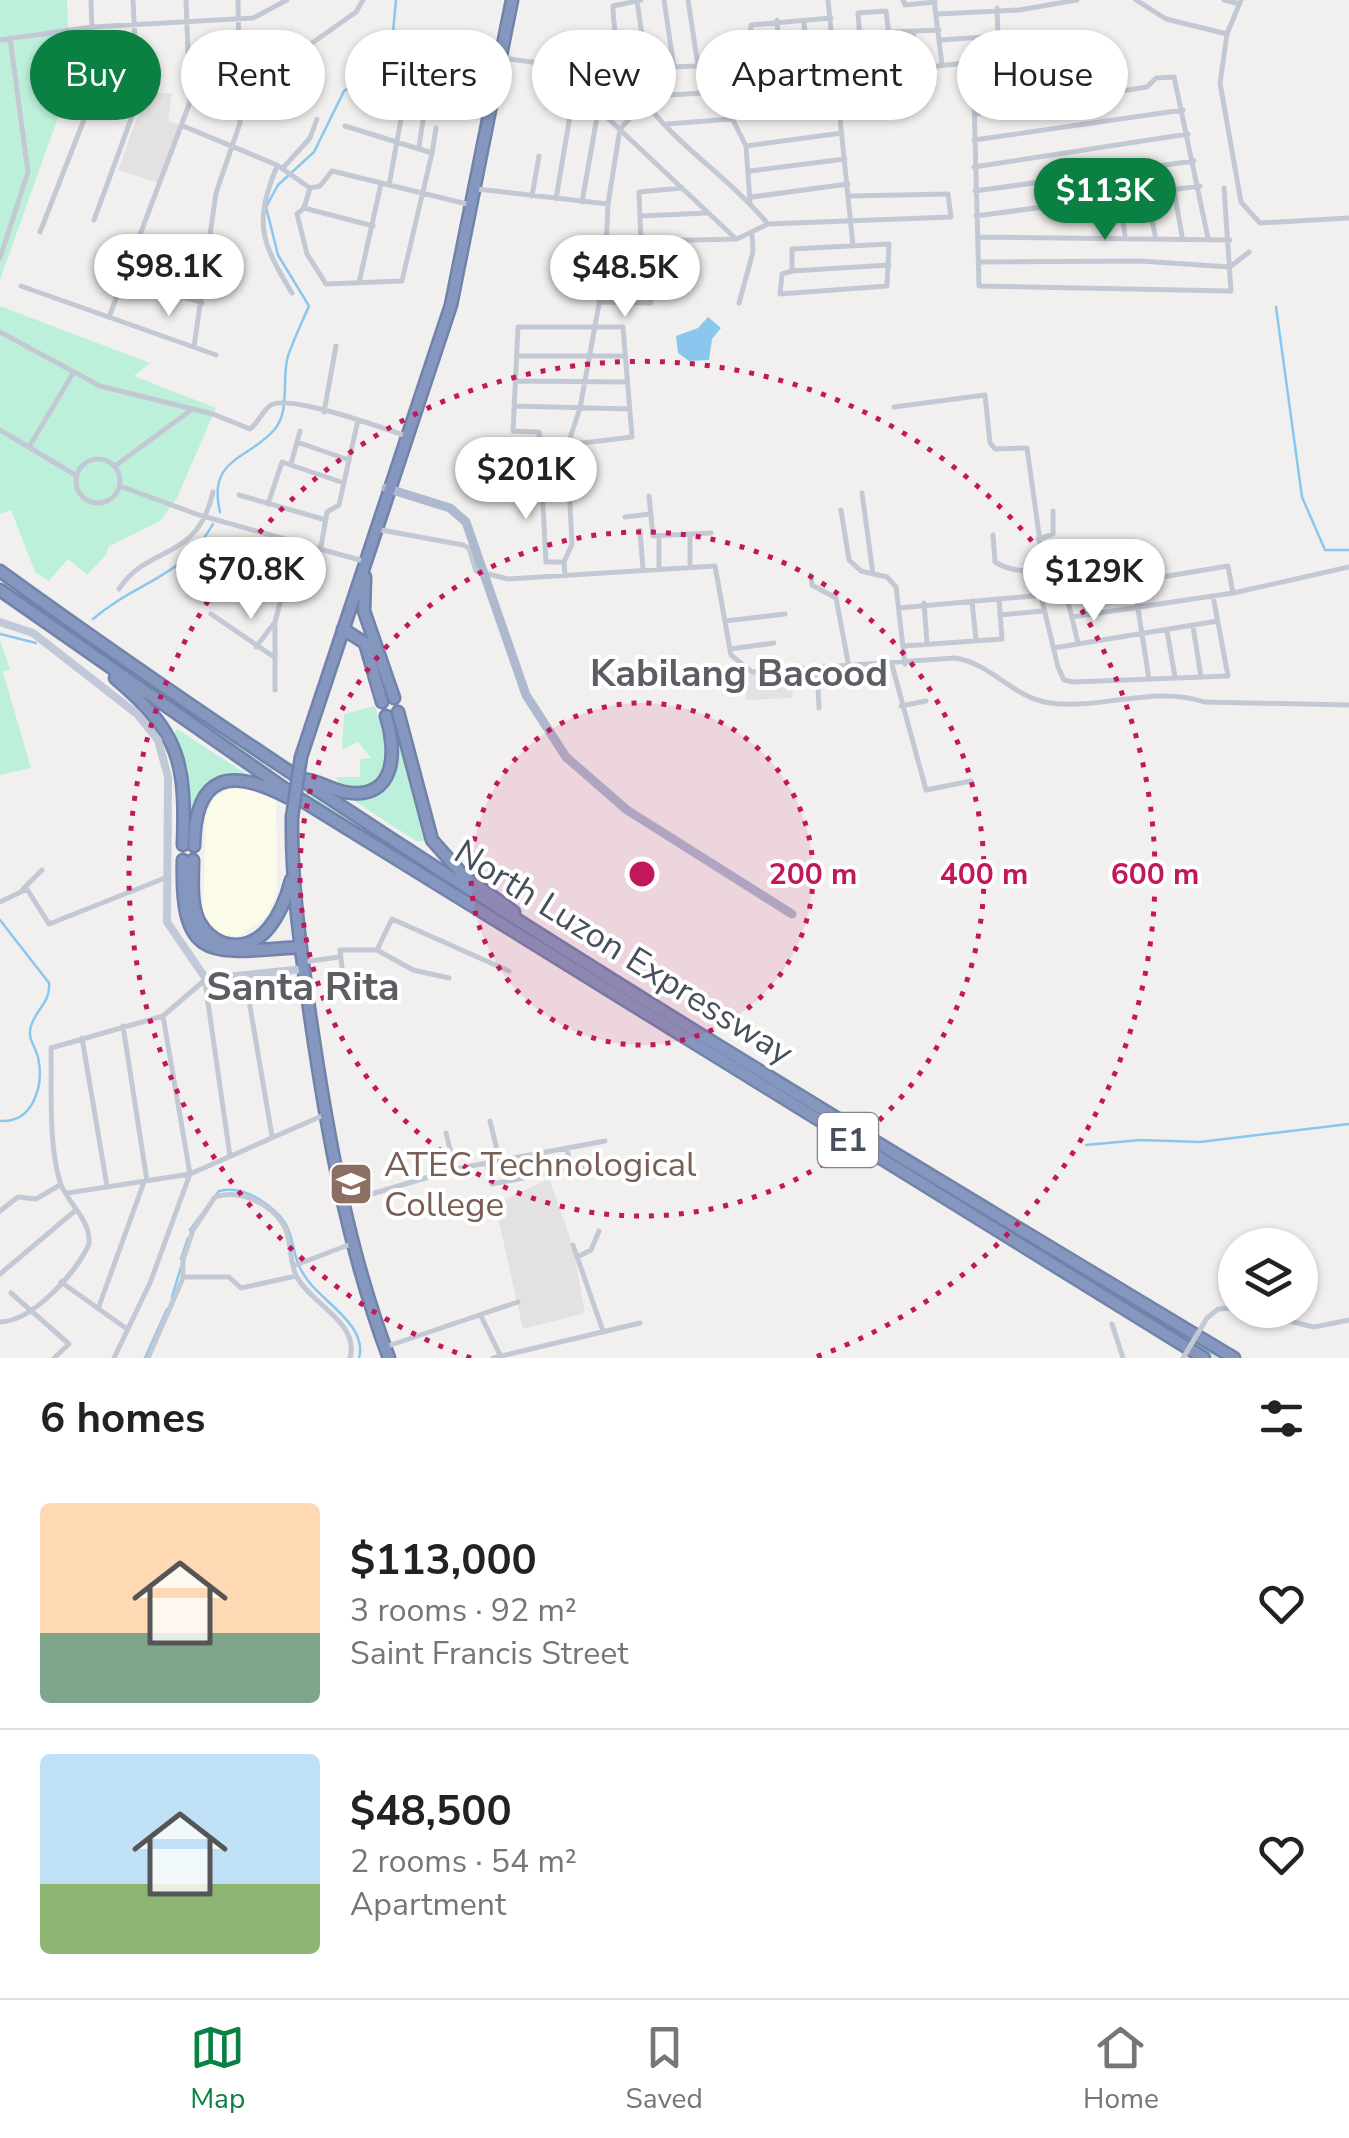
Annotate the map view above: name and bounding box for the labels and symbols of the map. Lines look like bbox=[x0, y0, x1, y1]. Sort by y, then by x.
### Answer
pin: $113K bbox=[1035, 158, 1175, 243]
pin: $98.1K bbox=[88, 234, 250, 319]
pin: $48.5K bbox=[544, 235, 706, 320]
pin: $201K bbox=[456, 437, 596, 522]
pin: $70.8K bbox=[170, 537, 332, 622]
pin: $129K bbox=[1024, 539, 1164, 624]
district label: Kabilang Bacood bbox=[590, 648, 888, 699]
street label: North Luzon Expressway bbox=[445, 829, 802, 1076]
text: 200 m bbox=[769, 854, 857, 895]
text: 400 m bbox=[940, 854, 1028, 895]
text: 600 m bbox=[1111, 854, 1199, 895]
centre of rings bbox=[624, 856, 660, 892]
district label: Santa Rita bbox=[206, 960, 400, 1014]
road number: E1 bbox=[818, 1113, 878, 1167]
place label: ATEC Technological College bbox=[384, 1141, 697, 1228]
school or university icon: ATEC Technological College bbox=[328, 1161, 374, 1207]

